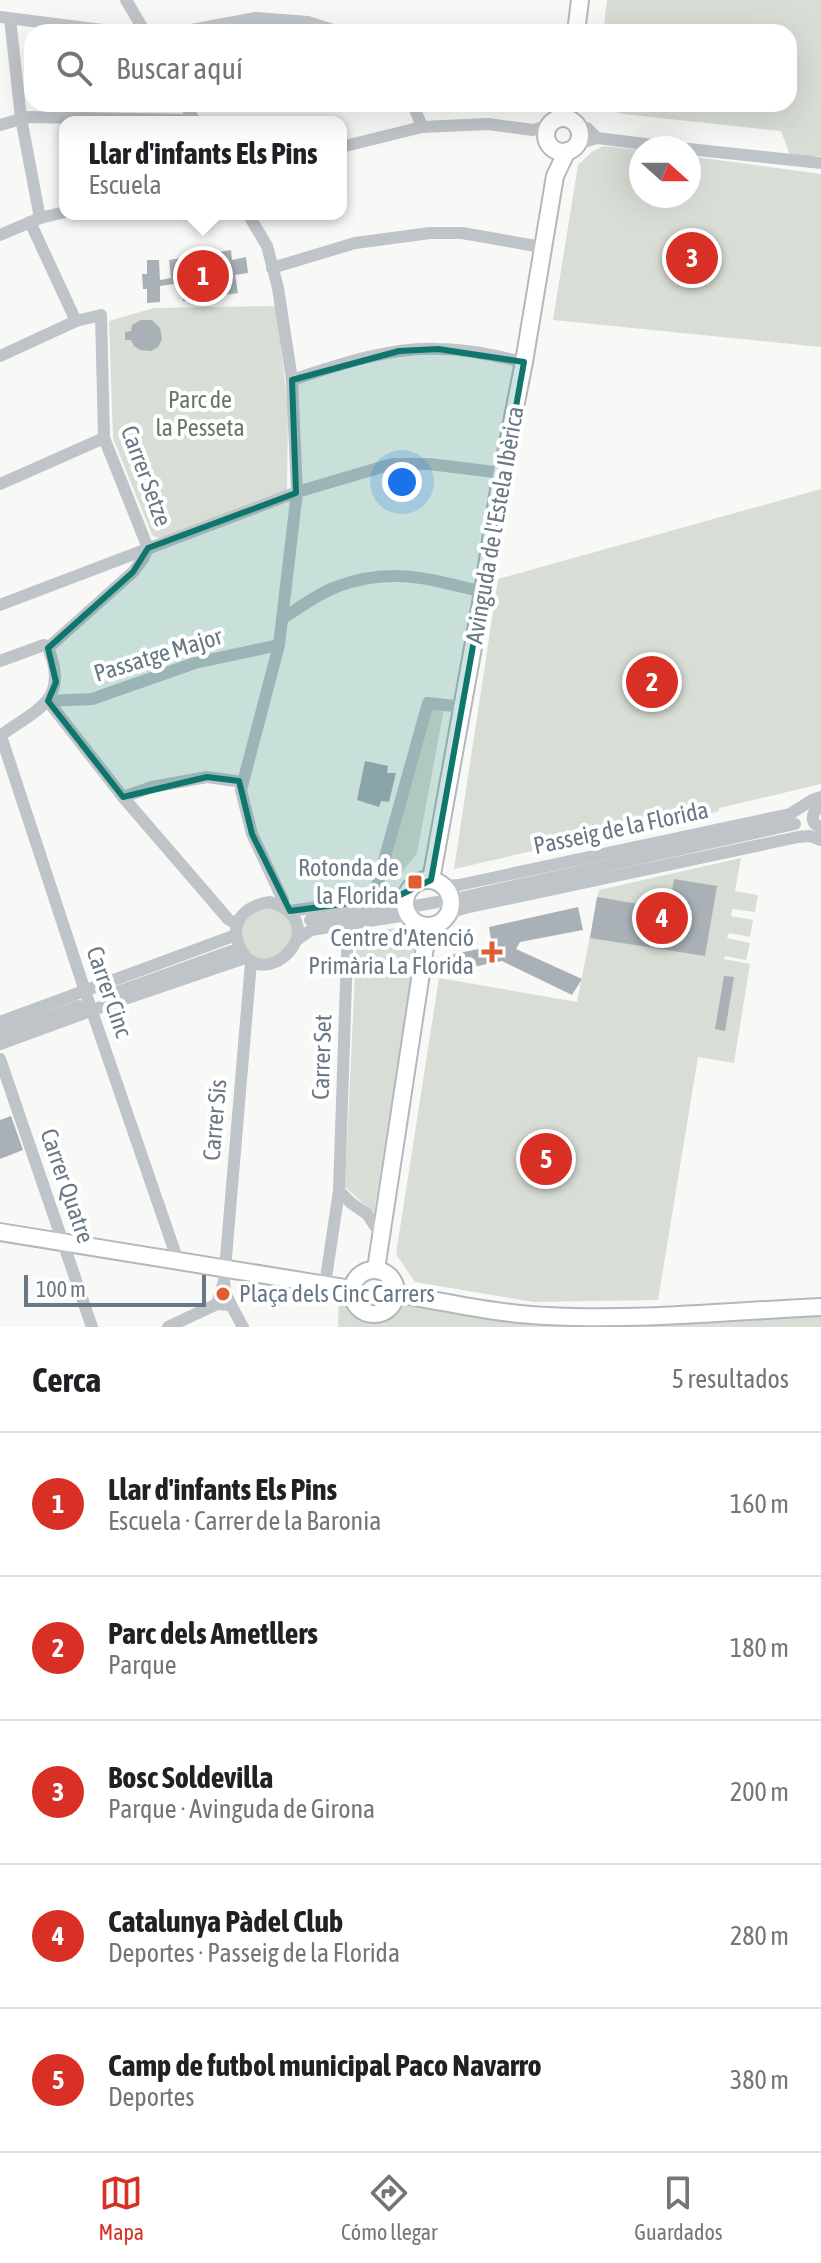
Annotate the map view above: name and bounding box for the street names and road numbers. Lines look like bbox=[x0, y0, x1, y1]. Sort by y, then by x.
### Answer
street label: Avinguda de l'Estela Ibèrica bbox=[460, 404, 529, 646]
street label: Carrer Setze bbox=[116, 422, 177, 530]
street label: Passatge Major bbox=[90, 622, 226, 687]
street label: Passeig de la Florida bbox=[531, 796, 711, 859]
street label: Carrer Cinc bbox=[81, 943, 138, 1041]
street label: Carrer Set bbox=[307, 1014, 336, 1100]
street label: Carrer Sis bbox=[198, 1078, 232, 1162]
street label: Carrer Quatre bbox=[35, 1125, 100, 1247]

